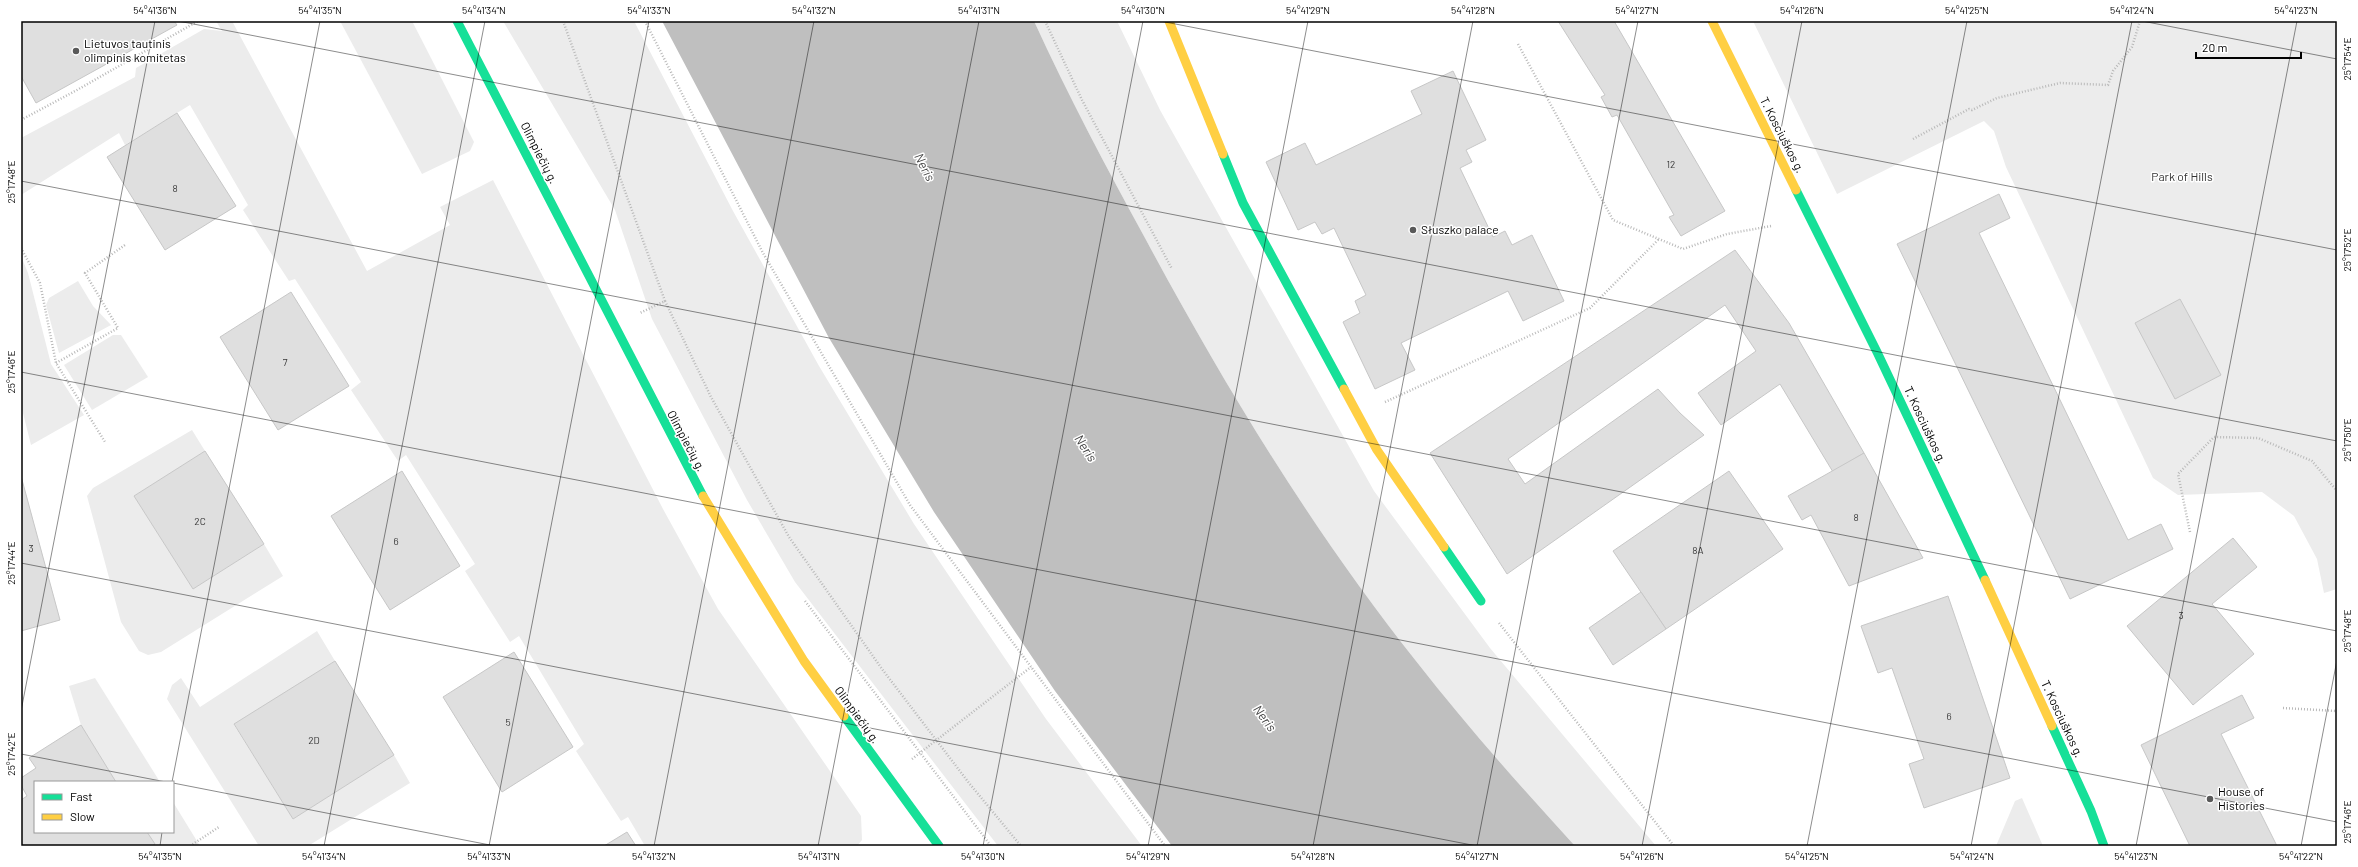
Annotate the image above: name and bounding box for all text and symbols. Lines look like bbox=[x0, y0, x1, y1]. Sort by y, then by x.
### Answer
text: 54°41'36"N bbox=[133, 4, 177, 16]
text: 54°41'35"N bbox=[298, 4, 342, 16]
text: 54°41'34"N bbox=[462, 4, 506, 16]
text: 54°41'33"N bbox=[627, 4, 671, 16]
text: 54°41'32"N bbox=[792, 4, 836, 16]
text: 54°41'31"N bbox=[958, 4, 1000, 16]
text: 54°41'30"N bbox=[1121, 4, 1165, 16]
text: 54°41'29"N bbox=[1286, 4, 1330, 16]
text: 54°41'28"N bbox=[1451, 4, 1495, 16]
text: 54°41'27"N bbox=[1615, 4, 1659, 16]
text: 54°41'26"N bbox=[1780, 4, 1824, 16]
text: 54°41'25"N bbox=[1945, 4, 1989, 16]
text: 54°41'24"N bbox=[2110, 4, 2154, 16]
text: 54°41'23"N bbox=[2274, 4, 2318, 16]
scale bar bbox=[2196, 34, 2301, 60]
place label: Lietuvos tautinis olimpinis komitetas bbox=[84, 36, 186, 64]
text: 25°17'54"E bbox=[2341, 37, 2353, 81]
text: 20 m bbox=[2202, 40, 2228, 54]
marker: Lietuvos tautinis olimpinis komitetas bbox=[71, 46, 81, 56]
street label: T. Kosciuškos g. bbox=[1758, 94, 1808, 175]
street label: Olimpiečių g. bbox=[518, 119, 561, 186]
water label: Neris bbox=[911, 150, 939, 184]
house number: 12 bbox=[1667, 158, 1675, 170]
text: 25°17'48"E bbox=[5, 160, 17, 204]
park label: Park of Hills bbox=[2151, 169, 2213, 183]
house number: 8 bbox=[172, 182, 178, 194]
place label: Słuszko palace bbox=[1421, 222, 1499, 236]
marker: Słuszko palace bbox=[1408, 225, 1418, 235]
text: 25°17'52"E bbox=[2341, 228, 2353, 272]
text: 25°17'46"E bbox=[5, 350, 17, 394]
house number: 7 bbox=[283, 356, 288, 368]
street label: T. Kosciuškos g. bbox=[1902, 384, 1950, 465]
street label: Olimpiečių g. bbox=[665, 408, 709, 473]
text: 25°17'50"E bbox=[2341, 418, 2353, 462]
water label: Neris bbox=[1071, 431, 1101, 465]
house number: 8 bbox=[1853, 511, 1859, 523]
house number: 2C bbox=[194, 515, 206, 527]
house number: 6 bbox=[393, 535, 399, 547]
text: 25°17'44"E bbox=[5, 541, 17, 585]
house number: 3 bbox=[28, 542, 34, 554]
house number: 8A bbox=[1692, 544, 1704, 556]
house number: 3 bbox=[2178, 609, 2184, 621]
text: 25°17'48"E bbox=[2341, 609, 2353, 653]
street label: T. Kosciuškos g. bbox=[2039, 678, 2087, 759]
street label: Olimpiečių g. bbox=[832, 683, 883, 746]
water label: Neris bbox=[1250, 702, 1280, 734]
house number: 6 bbox=[1946, 710, 1952, 722]
house number: 5 bbox=[505, 716, 511, 728]
text: 25°17'42"E bbox=[5, 732, 17, 776]
house number: 2D bbox=[308, 734, 320, 746]
legend bbox=[34, 781, 174, 833]
place label: House of Histories bbox=[2218, 784, 2265, 812]
text: Fast bbox=[70, 789, 93, 803]
marker: House of Histories bbox=[2205, 794, 2215, 804]
text: 25°17'46"E bbox=[2341, 800, 2353, 844]
text: Slow bbox=[70, 809, 95, 823]
text: 54°41'35"N bbox=[138, 850, 182, 862]
text: 54°41'34"N bbox=[302, 850, 346, 862]
text: 54°41'33"N bbox=[467, 850, 511, 862]
text: 54°41'32"N bbox=[632, 850, 676, 862]
text: 54°41'31"N bbox=[798, 850, 840, 862]
text: 54°41'30"N bbox=[961, 850, 1005, 862]
text: 54°41'29"N bbox=[1126, 850, 1170, 862]
text: 54°41'28"N bbox=[1291, 850, 1335, 862]
text: 54°41'27"N bbox=[1455, 850, 1499, 862]
text: 54°41'26"N bbox=[1620, 850, 1664, 862]
text: 54°41'25"N bbox=[1785, 850, 1829, 862]
text: 54°41'24"N bbox=[1950, 850, 1994, 862]
text: 54°41'23"N bbox=[2114, 850, 2158, 862]
text: 54°41'22"N bbox=[2279, 850, 2323, 862]

